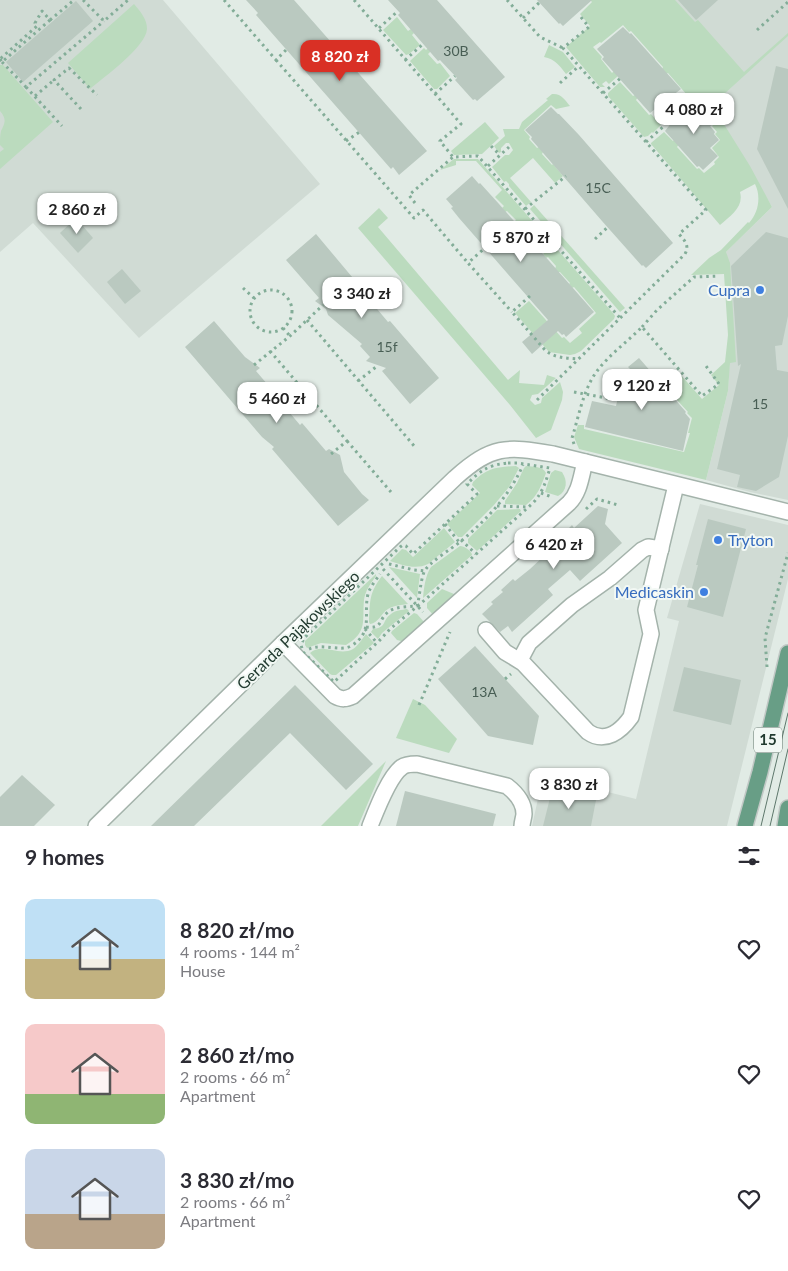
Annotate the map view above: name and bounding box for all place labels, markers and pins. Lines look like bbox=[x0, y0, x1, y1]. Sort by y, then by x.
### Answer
pin: 8 820 zł bbox=[288, 39, 392, 82]
pin: 4 080 zł bbox=[642, 92, 746, 135]
pin: 2 860 zł bbox=[25, 192, 129, 235]
pin: 5 870 zł bbox=[469, 220, 573, 263]
pin: 3 340 zł bbox=[310, 276, 414, 319]
place label: Cupra bbox=[708, 280, 750, 299]
marker: Cupra bbox=[754, 284, 766, 296]
pin: 9 120 zł bbox=[590, 368, 694, 411]
pin: 5 460 zł bbox=[225, 382, 329, 424]
pin: 6 420 zł bbox=[502, 528, 606, 570]
place label: Tryton bbox=[728, 530, 773, 549]
marker: Tryton bbox=[712, 534, 724, 546]
place label: Medicaskin bbox=[615, 582, 694, 601]
marker: Medicaskin bbox=[698, 586, 710, 598]
pin: 3 830 zł bbox=[517, 768, 621, 810]

